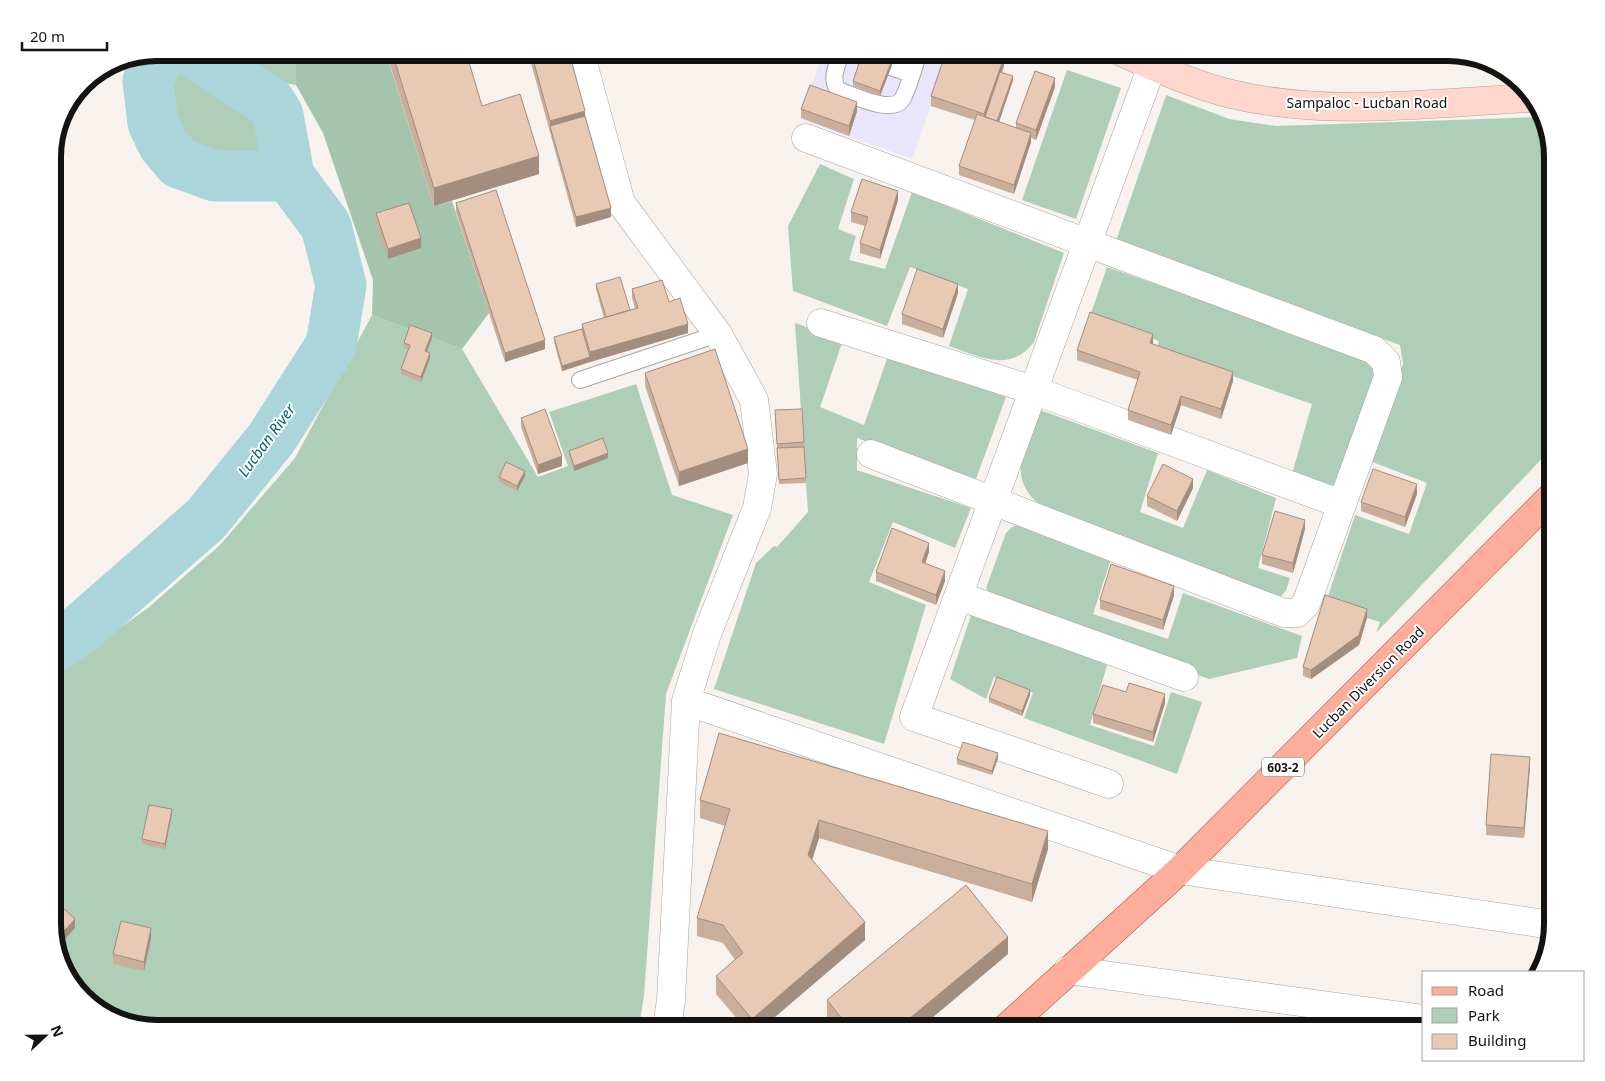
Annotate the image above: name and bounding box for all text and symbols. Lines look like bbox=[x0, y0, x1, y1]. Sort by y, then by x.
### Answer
scale bar bbox=[22, 20, 108, 52]
text: 20 m bbox=[30, 26, 65, 46]
street label: Sampaloc - Lucban Road bbox=[1287, 93, 1447, 112]
water label: Lucban River bbox=[233, 399, 300, 480]
street label: Lucban Diversion Road bbox=[1308, 622, 1428, 742]
road number: 603-2 bbox=[1262, 758, 1304, 776]
legend bbox=[1422, 971, 1585, 1061]
text: Road bbox=[1468, 980, 1504, 1000]
text: Park bbox=[1468, 1005, 1500, 1025]
north arrow bbox=[20, 1011, 70, 1061]
text: N bbox=[47, 1022, 68, 1040]
text: Building bbox=[1468, 1030, 1526, 1050]

